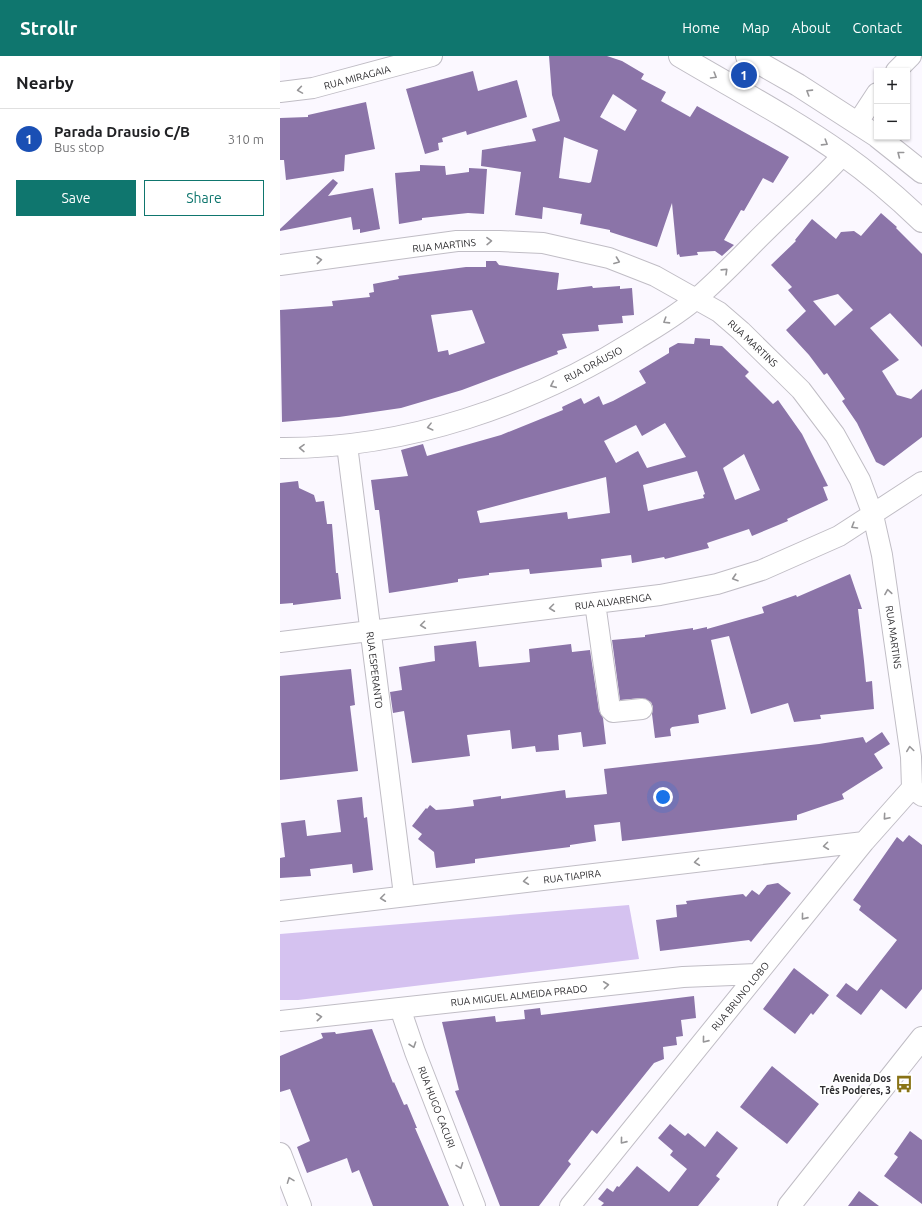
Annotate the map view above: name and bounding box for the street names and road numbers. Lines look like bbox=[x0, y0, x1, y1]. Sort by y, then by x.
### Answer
street label: RUA MIRAGAIA bbox=[323, 63, 392, 92]
street label: RUA MARTINS bbox=[412, 237, 476, 254]
street label: RUA MARTINS bbox=[726, 318, 780, 369]
street label: RUA DRÁUSIO bbox=[562, 344, 624, 384]
street label: RUA ALVARENGA bbox=[574, 591, 652, 612]
street label: RUA MARTINS bbox=[884, 605, 903, 669]
street label: RUA ESPERANTO bbox=[364, 631, 385, 709]
street label: RUA TIAPIRA bbox=[543, 867, 602, 885]
street label: RUA BRUNO LOBO bbox=[709, 960, 772, 1033]
street label: RUA MIGUEL ALMEIDA PRADO bbox=[450, 983, 588, 1008]
street label: RUA HUGO CACURI bbox=[416, 1065, 457, 1150]

